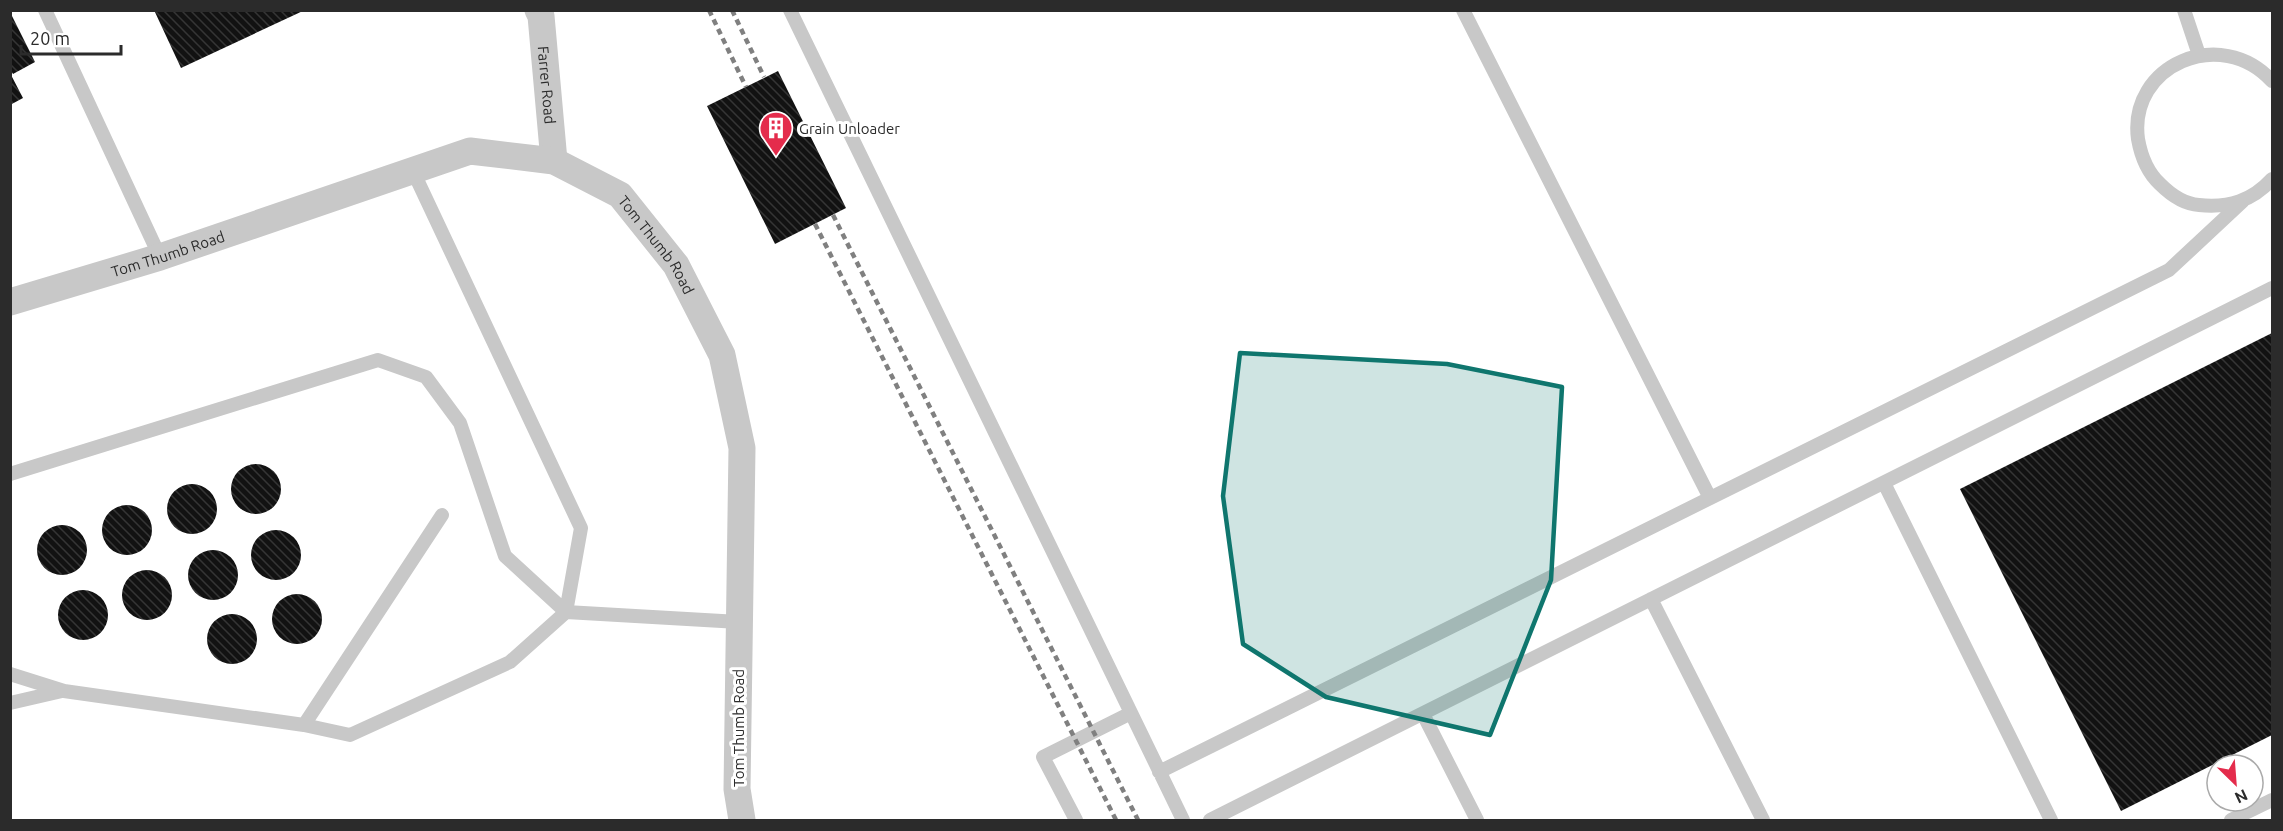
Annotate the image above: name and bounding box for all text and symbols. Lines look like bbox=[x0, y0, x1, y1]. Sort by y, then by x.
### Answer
scale bar bbox=[21, 18, 122, 56]
text: 20 m bbox=[30, 28, 70, 48]
street label: Farrer Road bbox=[535, 45, 559, 125]
building icon: Grain Unloader bbox=[758, 110, 794, 157]
place label: Grain Unloader bbox=[799, 120, 900, 137]
street label: Tom Thumb Road bbox=[615, 192, 698, 297]
street label: Tom Thumb Road bbox=[109, 227, 227, 280]
street label: Tom Thumb Road bbox=[730, 669, 747, 787]
north arrow bbox=[2205, 753, 2265, 813]
text: N bbox=[2232, 786, 2251, 807]

